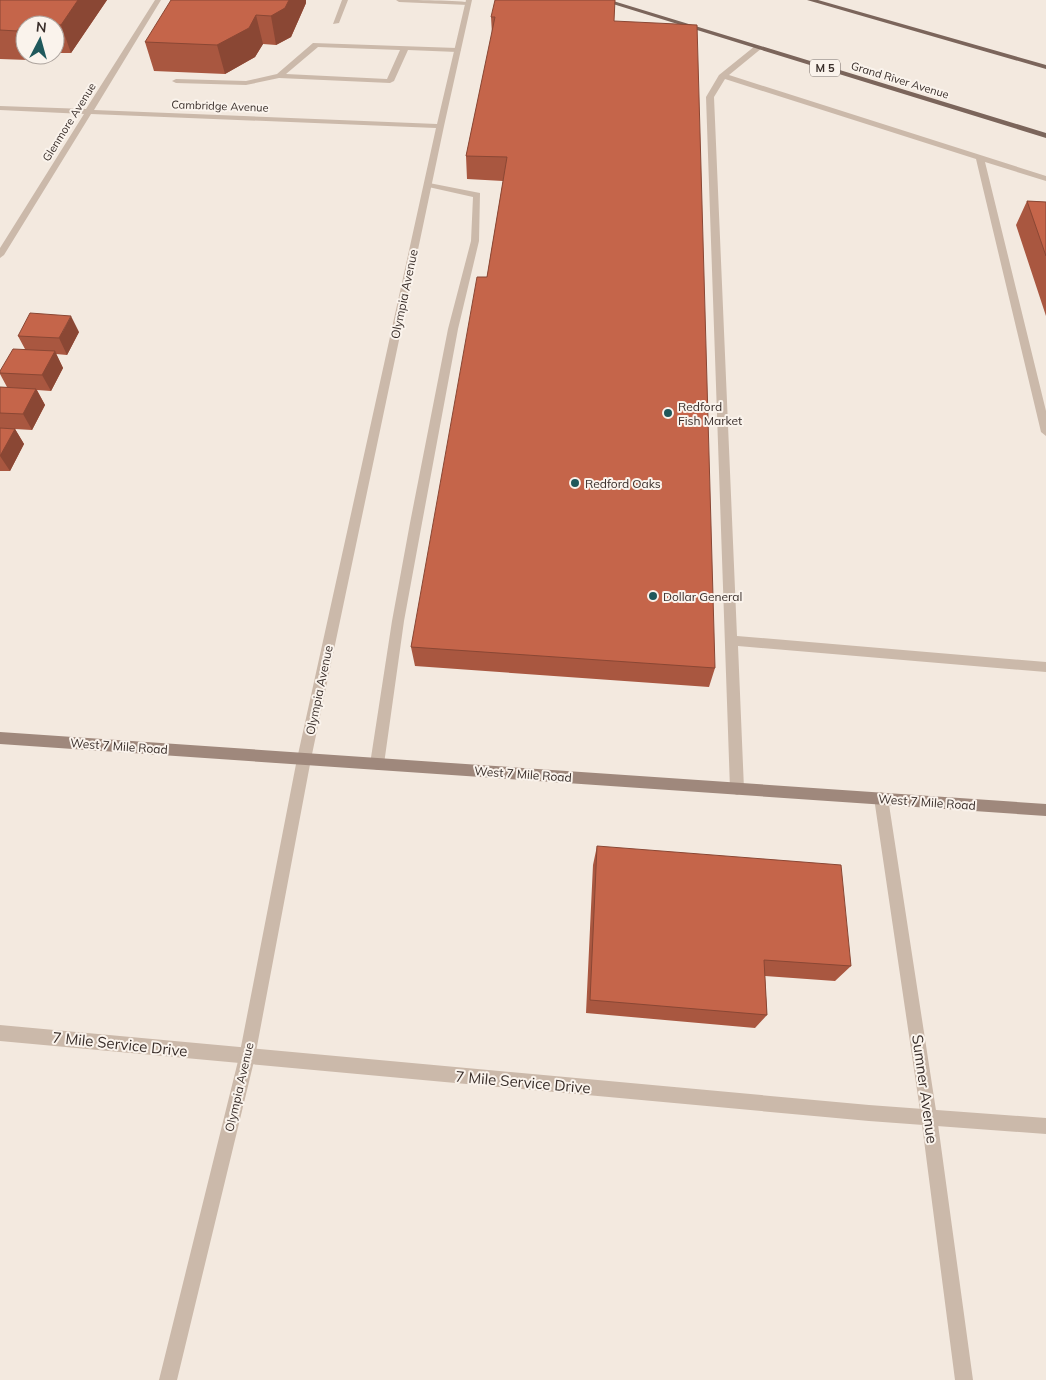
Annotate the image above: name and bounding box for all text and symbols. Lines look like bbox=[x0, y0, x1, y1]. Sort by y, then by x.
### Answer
north arrow bbox=[15, 15, 65, 65]
text: N bbox=[35, 18, 48, 37]
street label: Grand River Avenue bbox=[849, 58, 951, 102]
road number: M 5 bbox=[810, 59, 840, 76]
street label: Glenmore Avenue bbox=[39, 80, 99, 164]
street label: Cambridge Avenue bbox=[171, 97, 269, 115]
street label: Olympia Avenue bbox=[387, 248, 421, 340]
place label: Redford Fish Market bbox=[678, 399, 742, 428]
marker: Redford Fish Market bbox=[662, 407, 674, 419]
place label: Redford Oaks bbox=[585, 476, 661, 491]
marker: Redford Oaks bbox=[569, 477, 581, 489]
place label: Dollar General bbox=[663, 589, 742, 604]
marker: Dollar General bbox=[647, 590, 659, 602]
street label: Olympia Avenue bbox=[302, 644, 336, 736]
street label: West 7 Mile Road bbox=[70, 735, 168, 757]
street label: West 7 Mile Road bbox=[474, 763, 572, 785]
street label: West 7 Mile Road bbox=[878, 791, 976, 813]
street label: 7 Mile Service Drive bbox=[52, 1027, 188, 1061]
street label: Sumner Avenue bbox=[908, 1033, 942, 1145]
street label: Olympia Avenue bbox=[221, 1041, 257, 1133]
street label: 7 Mile Service Drive bbox=[455, 1067, 591, 1097]

